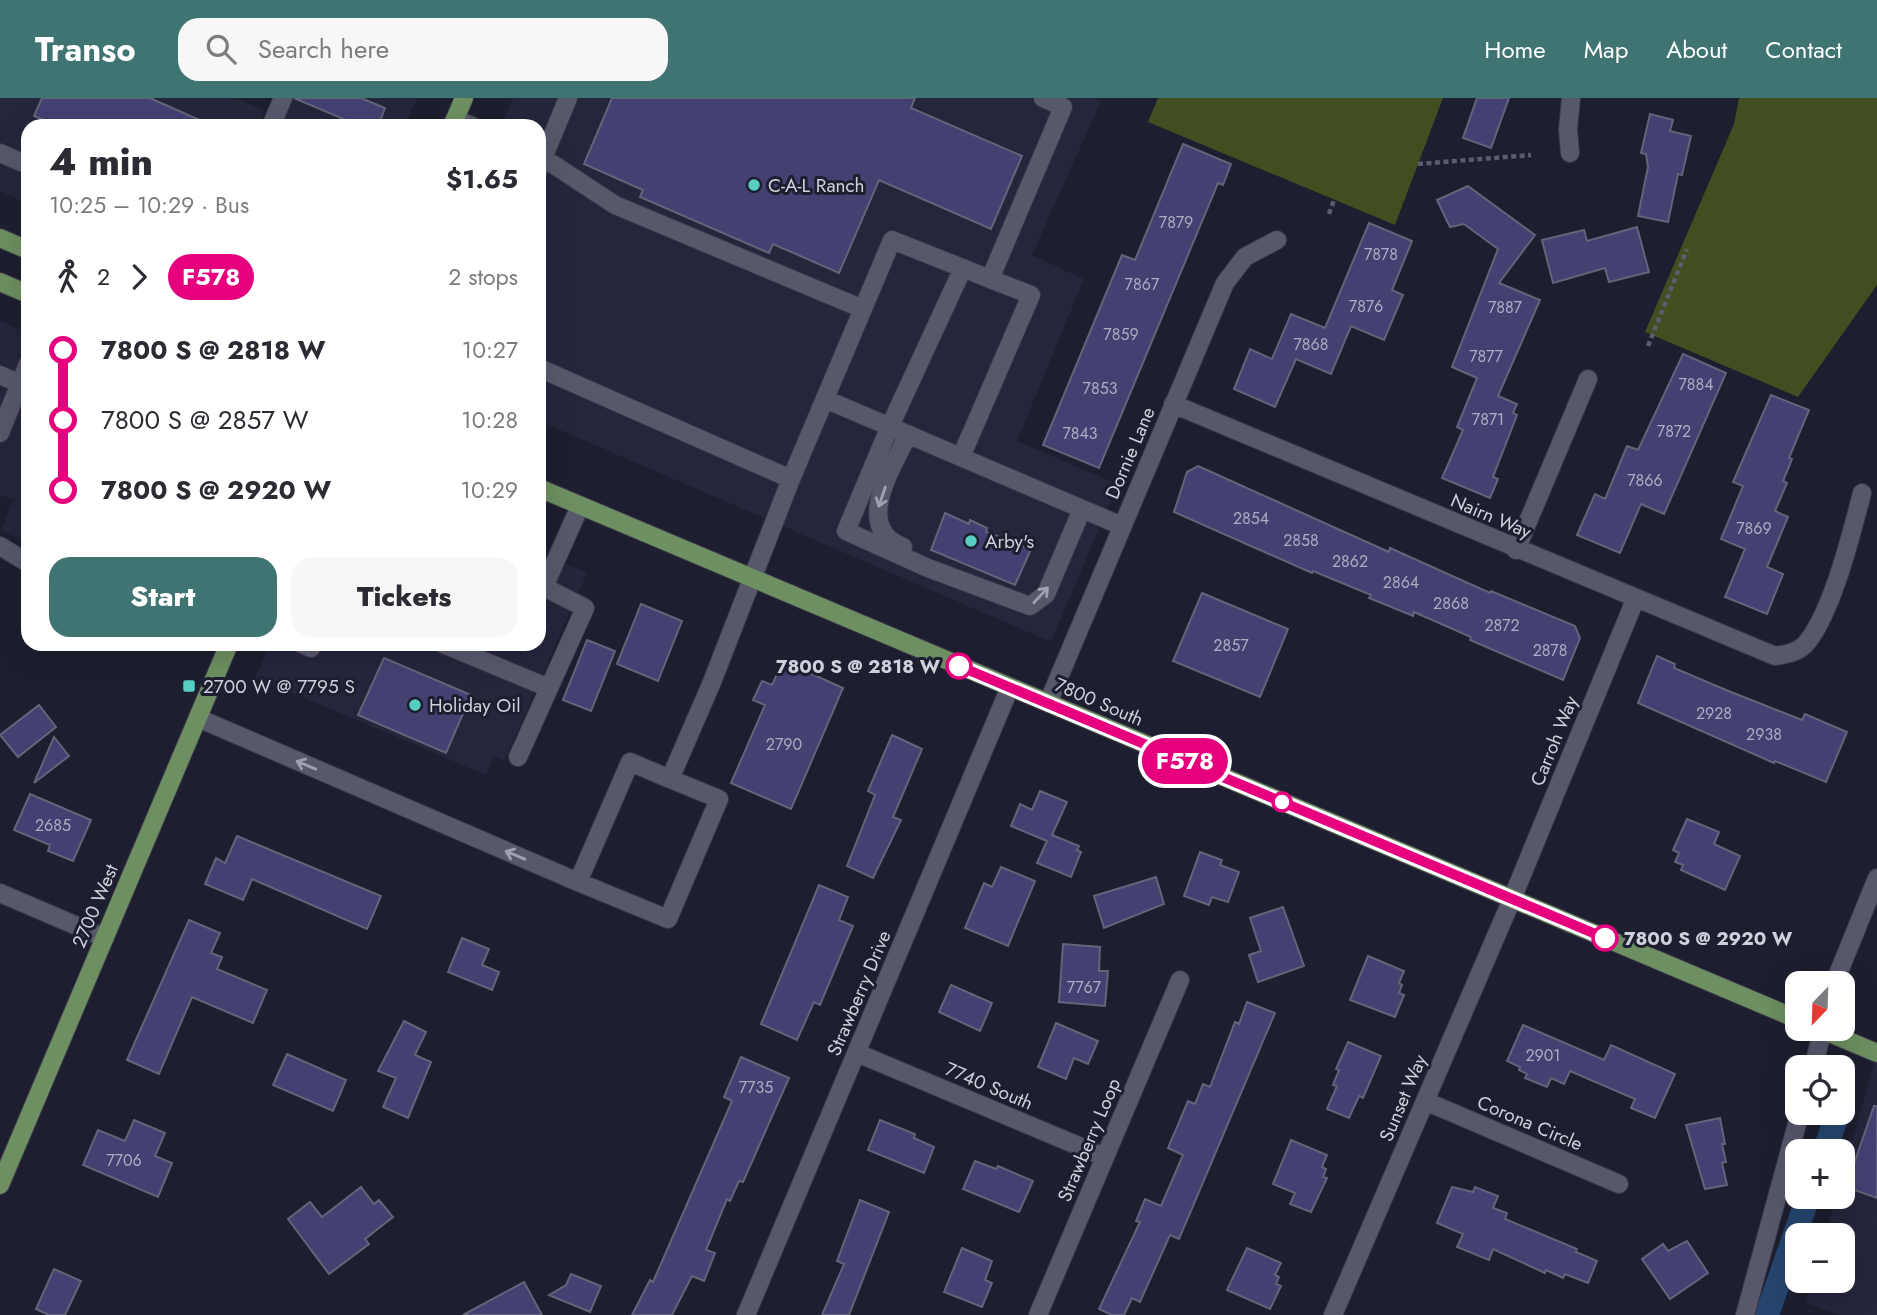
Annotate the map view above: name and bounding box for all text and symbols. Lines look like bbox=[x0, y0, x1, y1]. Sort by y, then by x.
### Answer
search box bbox=[178, 18, 668, 81]
text: Transo bbox=[35, 26, 136, 73]
icon: search bbox=[202, 30, 240, 68]
text: Search here bbox=[258, 30, 389, 68]
text: Home bbox=[1484, 32, 1546, 67]
text: Map bbox=[1584, 32, 1628, 67]
text: About bbox=[1666, 32, 1727, 67]
text: Contact bbox=[1765, 32, 1842, 67]
text: 4 min bbox=[49, 134, 153, 189]
text: $1.65 bbox=[446, 160, 518, 198]
place label: C-A-L Ranch bbox=[768, 172, 865, 199]
marker: C-A-L Ranch bbox=[746, 177, 762, 193]
text: 10:25 – 10:29 · Bus bbox=[49, 188, 249, 222]
house number: 7879 bbox=[1159, 211, 1193, 234]
house number: 7878 bbox=[1364, 243, 1398, 266]
icon: walk bbox=[49, 258, 87, 296]
icon: forward bbox=[120, 258, 158, 296]
text: F578 bbox=[182, 259, 240, 294]
text: 2 bbox=[97, 260, 110, 294]
text: 2 stops bbox=[448, 260, 518, 294]
house number: 7867 bbox=[1125, 273, 1160, 296]
house number: 7876 bbox=[1349, 295, 1383, 318]
house number: 7887 bbox=[1488, 296, 1523, 319]
house number: 7859 bbox=[1103, 323, 1139, 346]
text: 7800 S @ 2818 W bbox=[101, 331, 325, 369]
text: 10:27 bbox=[462, 333, 518, 367]
house number: 7868 bbox=[1293, 333, 1329, 356]
house number: 7877 bbox=[1469, 345, 1503, 368]
house number: 7884 bbox=[1678, 373, 1714, 396]
house number: 7853 bbox=[1083, 377, 1118, 400]
text: 7800 S @ 2857 W bbox=[101, 401, 309, 439]
text: 10:28 bbox=[461, 403, 518, 437]
street label: Dornie Lane bbox=[1098, 403, 1162, 503]
house number: 7871 bbox=[1472, 408, 1504, 431]
house number: 7872 bbox=[1657, 420, 1691, 443]
house number: 7843 bbox=[1062, 422, 1098, 445]
house number: 7866 bbox=[1627, 469, 1663, 492]
text: 7800 S @ 2920 W bbox=[101, 471, 331, 509]
text: 10:29 bbox=[461, 473, 518, 507]
one-way arrow bbox=[875, 485, 887, 507]
street label: Nairn Way bbox=[1446, 487, 1536, 545]
house number: 2854 bbox=[1233, 507, 1269, 530]
house number: 7869 bbox=[1736, 517, 1772, 540]
place label: Arby's bbox=[985, 528, 1034, 555]
house number: 2858 bbox=[1283, 529, 1319, 552]
marker: Arby's bbox=[963, 533, 979, 549]
house number: 2862 bbox=[1332, 550, 1368, 573]
button: Start bbox=[49, 557, 277, 637]
button: Tickets bbox=[291, 557, 518, 637]
house number: 2864 bbox=[1383, 571, 1419, 594]
one-way arrow bbox=[1032, 586, 1049, 604]
house number: 2868 bbox=[1433, 592, 1469, 615]
house number: 2872 bbox=[1484, 614, 1520, 637]
house number: 2857 bbox=[1213, 634, 1249, 657]
house number: 2878 bbox=[1533, 639, 1567, 662]
place label: 7800 S @ 2818 W bbox=[776, 653, 941, 680]
marker: 7800 S @ 2818 W bbox=[946, 653, 972, 679]
street label: 7800 South bbox=[1050, 671, 1148, 733]
place label: 2700 W @ 7795 S bbox=[203, 673, 355, 700]
marker: 2700 W @ 7795 S bbox=[181, 678, 197, 694]
street label: Carroh Way bbox=[1524, 691, 1585, 790]
place label: Holiday Oil bbox=[429, 692, 521, 719]
marker: Holiday Oil bbox=[407, 697, 423, 713]
house number: 2928 bbox=[1696, 702, 1732, 725]
house number: 2938 bbox=[1746, 723, 1782, 746]
house number: 2790 bbox=[766, 733, 802, 756]
line badge: F578 bbox=[1136, 738, 1234, 784]
text: F578 bbox=[1156, 743, 1214, 778]
one-way arrow bbox=[296, 758, 318, 771]
unlabelled marker bbox=[1272, 792, 1292, 812]
house number: 2685 bbox=[35, 814, 71, 837]
one-way arrow bbox=[505, 848, 526, 861]
street label: 2700 West bbox=[65, 860, 125, 952]
marker: 7800 S @ 2920 W bbox=[1592, 925, 1618, 951]
place label: 7800 S @ 2920 W bbox=[1624, 925, 1793, 952]
street label: Strawberry Drive bbox=[820, 926, 898, 1060]
north arrow bbox=[1785, 971, 1855, 1041]
map controls bbox=[1785, 971, 1855, 1293]
house number: 7767 bbox=[1067, 976, 1102, 999]
house number: 2901 bbox=[1525, 1044, 1561, 1067]
street label: Sunset Way bbox=[1373, 1050, 1434, 1146]
street label: 7740 South bbox=[941, 1055, 1037, 1117]
button: locate bbox=[1785, 1055, 1855, 1125]
street label: Strawberry Loop bbox=[1051, 1074, 1127, 1206]
house number: 7735 bbox=[739, 1076, 773, 1099]
street label: Corona Circle bbox=[1473, 1089, 1587, 1157]
button: + bbox=[1785, 1139, 1855, 1209]
house number: 7706 bbox=[106, 1149, 142, 1172]
button: − bbox=[1785, 1223, 1855, 1293]

